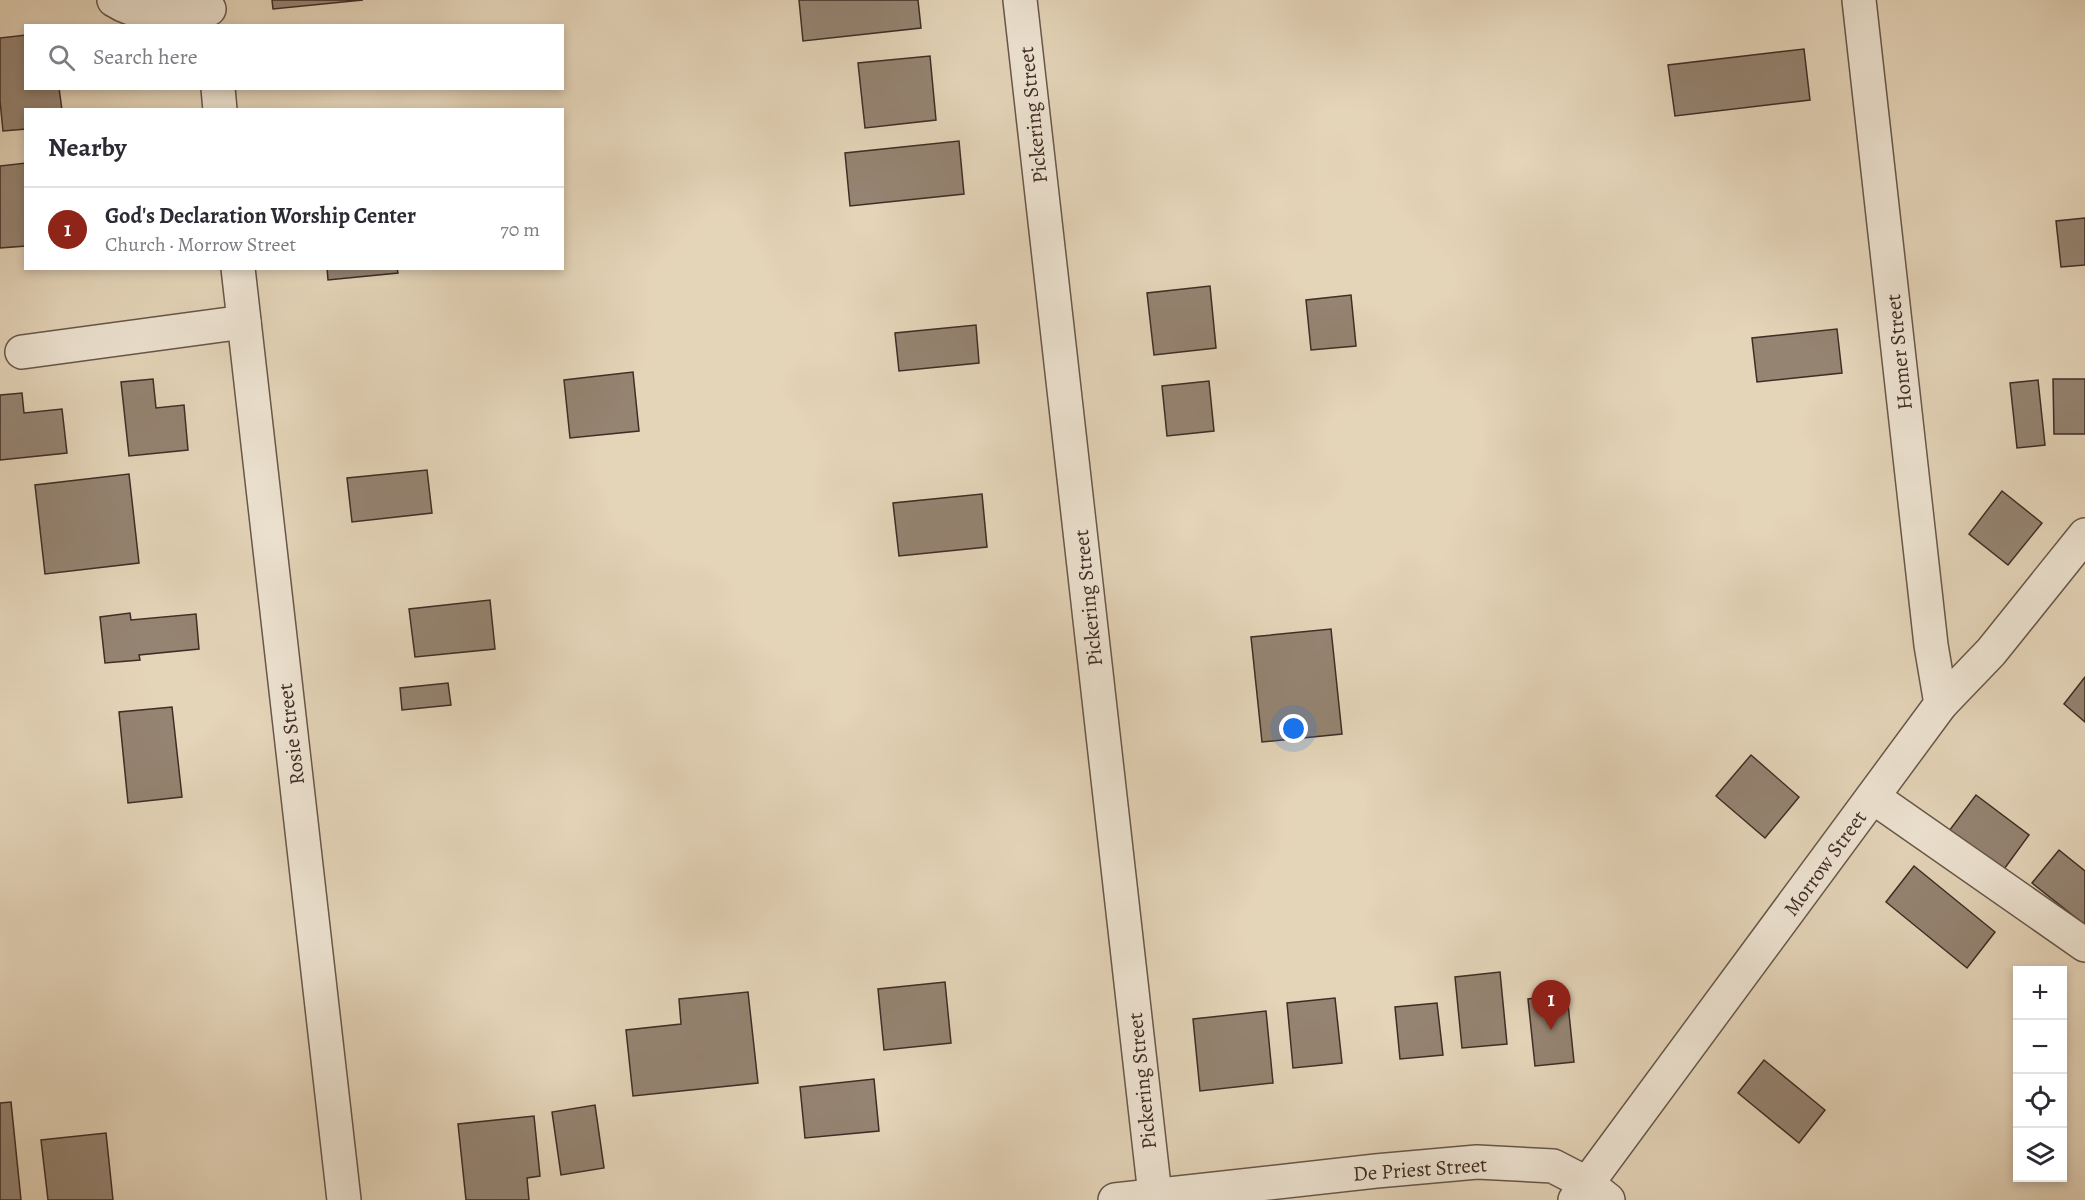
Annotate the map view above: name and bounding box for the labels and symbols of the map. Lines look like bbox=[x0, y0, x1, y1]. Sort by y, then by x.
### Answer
street label: Pickering Street bbox=[1012, 45, 1054, 185]
street label: Homer Street bbox=[1879, 292, 1919, 411]
street label: Pickering Street bbox=[1067, 528, 1109, 668]
street label: Rosie Street bbox=[271, 681, 311, 786]
your location bbox=[1279, 714, 1308, 743]
street label: Morrow Street bbox=[1777, 804, 1873, 922]
pin: 1 bbox=[1532, 980, 1570, 1030]
street label: Pickering Street bbox=[1121, 1011, 1163, 1151]
street label: De Priest Street bbox=[1352, 1150, 1488, 1188]

